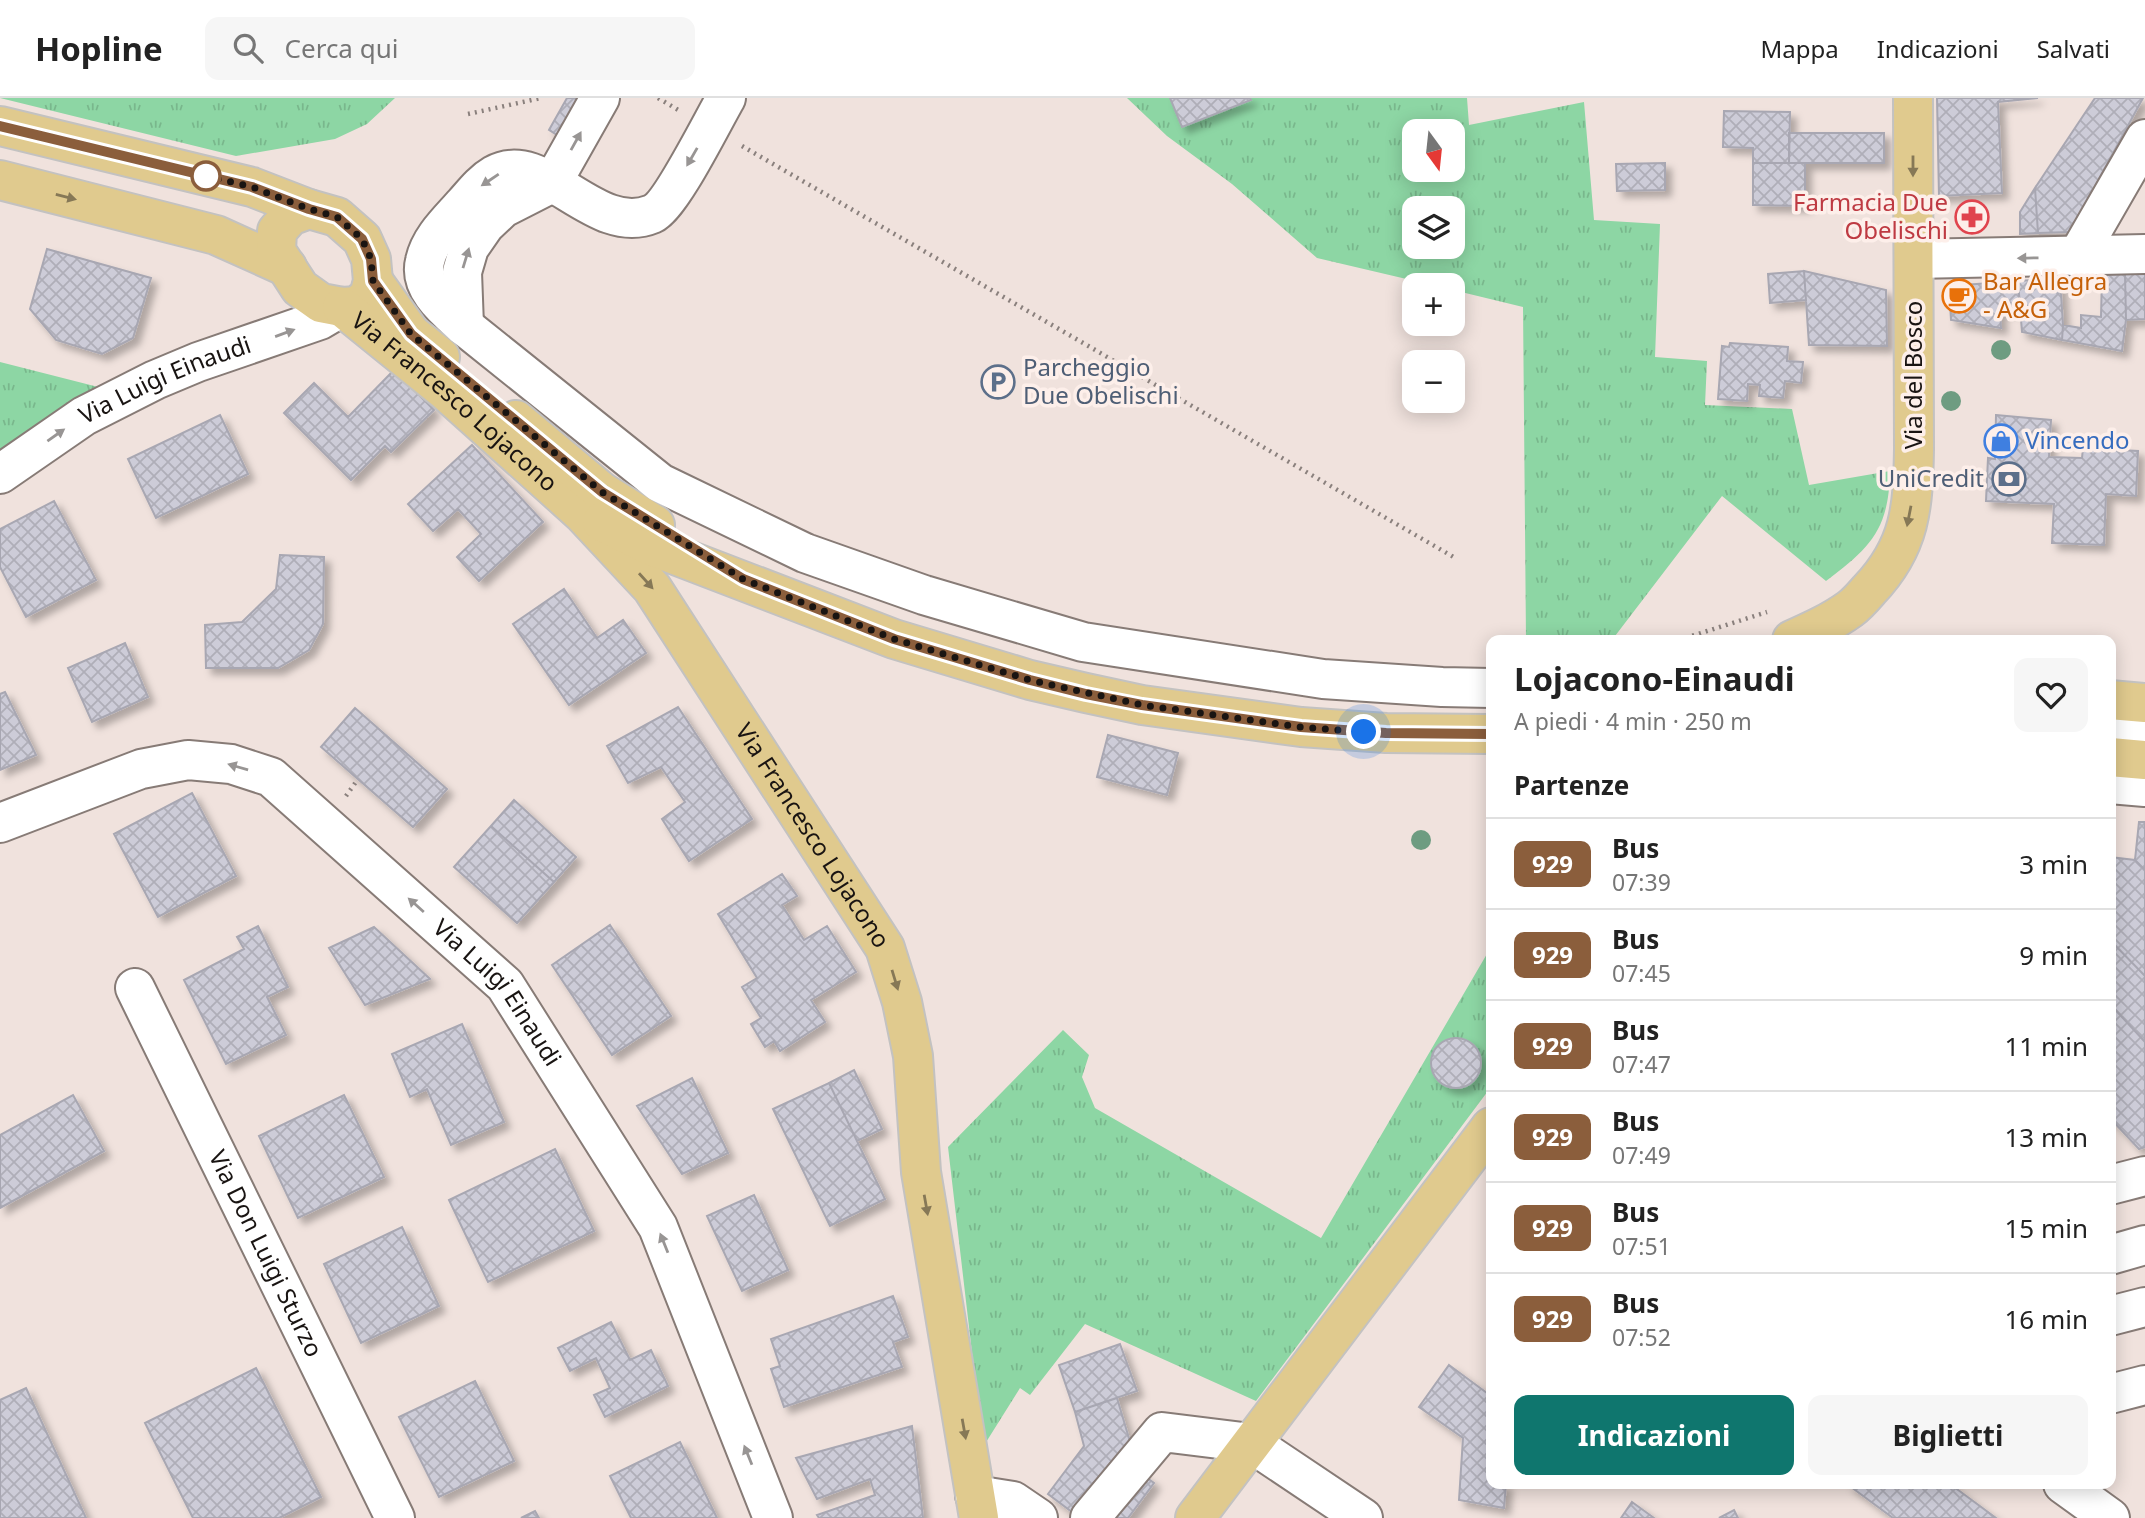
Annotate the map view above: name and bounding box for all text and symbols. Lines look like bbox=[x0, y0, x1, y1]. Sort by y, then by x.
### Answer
search box bbox=[205, 17, 695, 80]
text: Hopline bbox=[35, 26, 163, 71]
icon: search bbox=[229, 29, 267, 67]
text: Cerca qui bbox=[285, 30, 398, 66]
text: Mappa bbox=[1761, 32, 1839, 65]
text: Indicazioni bbox=[1877, 32, 1999, 65]
text: Salvati bbox=[2037, 32, 2110, 65]
north arrow bbox=[1402, 119, 1465, 182]
map controls bbox=[1402, 119, 1465, 413]
one-way arrow bbox=[570, 131, 582, 150]
one-way arrow bbox=[686, 148, 698, 167]
one-way arrow bbox=[1907, 155, 1919, 177]
unlabelled marker bbox=[191, 161, 221, 191]
one-way arrow bbox=[481, 173, 499, 187]
place label: Farmacia Due Obelischi bbox=[1793, 185, 1948, 246]
one-way arrow bbox=[55, 192, 77, 203]
button: layers bbox=[1402, 196, 1465, 259]
pharmacy icon: Farmacia Due Obelischi bbox=[1953, 198, 1991, 236]
one-way arrow bbox=[461, 248, 472, 269]
one-way arrow bbox=[2017, 252, 2039, 264]
place label: Bar Allegra - A&G bbox=[1983, 264, 2107, 325]
button: + bbox=[1402, 273, 1465, 336]
cafe icon: Bar Allegra - A&G bbox=[1940, 277, 1978, 315]
street label: Via del Bosco bbox=[1896, 301, 1929, 449]
street label: Via Francesco Lojacono bbox=[345, 303, 565, 498]
street label: Via Luigi Einaudi bbox=[73, 327, 255, 431]
one-way arrow bbox=[275, 327, 296, 338]
place label: Parcheggio Due Obelischi bbox=[1023, 350, 1179, 411]
button: − bbox=[1402, 350, 1465, 413]
parking icon: Parcheggio Due Obelischi bbox=[979, 363, 1017, 401]
shop icon: Vincendo bbox=[1982, 422, 2020, 460]
place label: Vincendo bbox=[2025, 423, 2130, 456]
one-way arrow bbox=[47, 428, 65, 442]
bank icon: UniCredit bbox=[1990, 460, 2028, 498]
place label: UniCredit bbox=[1878, 461, 1984, 494]
one-way arrow bbox=[1903, 505, 1914, 527]
one-way arrow bbox=[637, 572, 653, 589]
text: Lojacono-Einaudi bbox=[1514, 656, 1795, 701]
button: heart bbox=[2014, 658, 2088, 732]
text: A piedi · 4 min · 250 m bbox=[1514, 705, 1752, 737]
your location bbox=[1346, 714, 1381, 749]
street label: Via Francesco Lojacono bbox=[729, 716, 898, 954]
one-way arrow bbox=[228, 761, 249, 771]
text: Partenze bbox=[1514, 767, 1629, 803]
text: Bus bbox=[1612, 830, 1659, 866]
text: 3 min bbox=[2019, 846, 2088, 882]
text: 929 bbox=[1532, 847, 1573, 880]
text: 07:39 bbox=[1612, 866, 1671, 898]
one-way arrow bbox=[407, 898, 424, 913]
street label: Via Luigi Einaudi bbox=[427, 911, 570, 1072]
text: Bus bbox=[1612, 921, 1659, 957]
text: 9 min bbox=[2019, 937, 2088, 973]
text: 929 bbox=[1532, 938, 1573, 971]
text: 07:45 bbox=[1612, 957, 1671, 989]
one-way arrow bbox=[891, 970, 901, 991]
text: Bus bbox=[1612, 1012, 1659, 1048]
text: 11 min bbox=[2004, 1028, 2088, 1064]
text: 929 bbox=[1532, 1029, 1573, 1062]
text: 07:47 bbox=[1612, 1048, 1671, 1080]
text: Bus bbox=[1612, 1103, 1659, 1139]
text: 13 min bbox=[2004, 1119, 2088, 1155]
text: 929 bbox=[1532, 1120, 1573, 1153]
text: 07:49 bbox=[1612, 1139, 1671, 1171]
street label: Via Don Luigi Sturzo bbox=[202, 1144, 331, 1362]
one-way arrow bbox=[921, 1194, 932, 1216]
text: Bus bbox=[1612, 1194, 1659, 1230]
text: 15 min bbox=[2004, 1210, 2088, 1246]
text: 929 bbox=[1532, 1211, 1573, 1244]
text: 07:51 bbox=[1612, 1230, 1671, 1262]
one-way arrow bbox=[659, 1232, 670, 1253]
text: Bus bbox=[1612, 1285, 1659, 1321]
text: 16 min bbox=[2004, 1301, 2088, 1337]
text: 929 bbox=[1532, 1302, 1573, 1335]
text: 07:52 bbox=[1612, 1321, 1671, 1353]
button: Indicazioni bbox=[1514, 1395, 1794, 1475]
button: Biglietti bbox=[1808, 1395, 2088, 1475]
one-way arrow bbox=[959, 1418, 970, 1440]
one-way arrow bbox=[743, 1444, 754, 1465]

